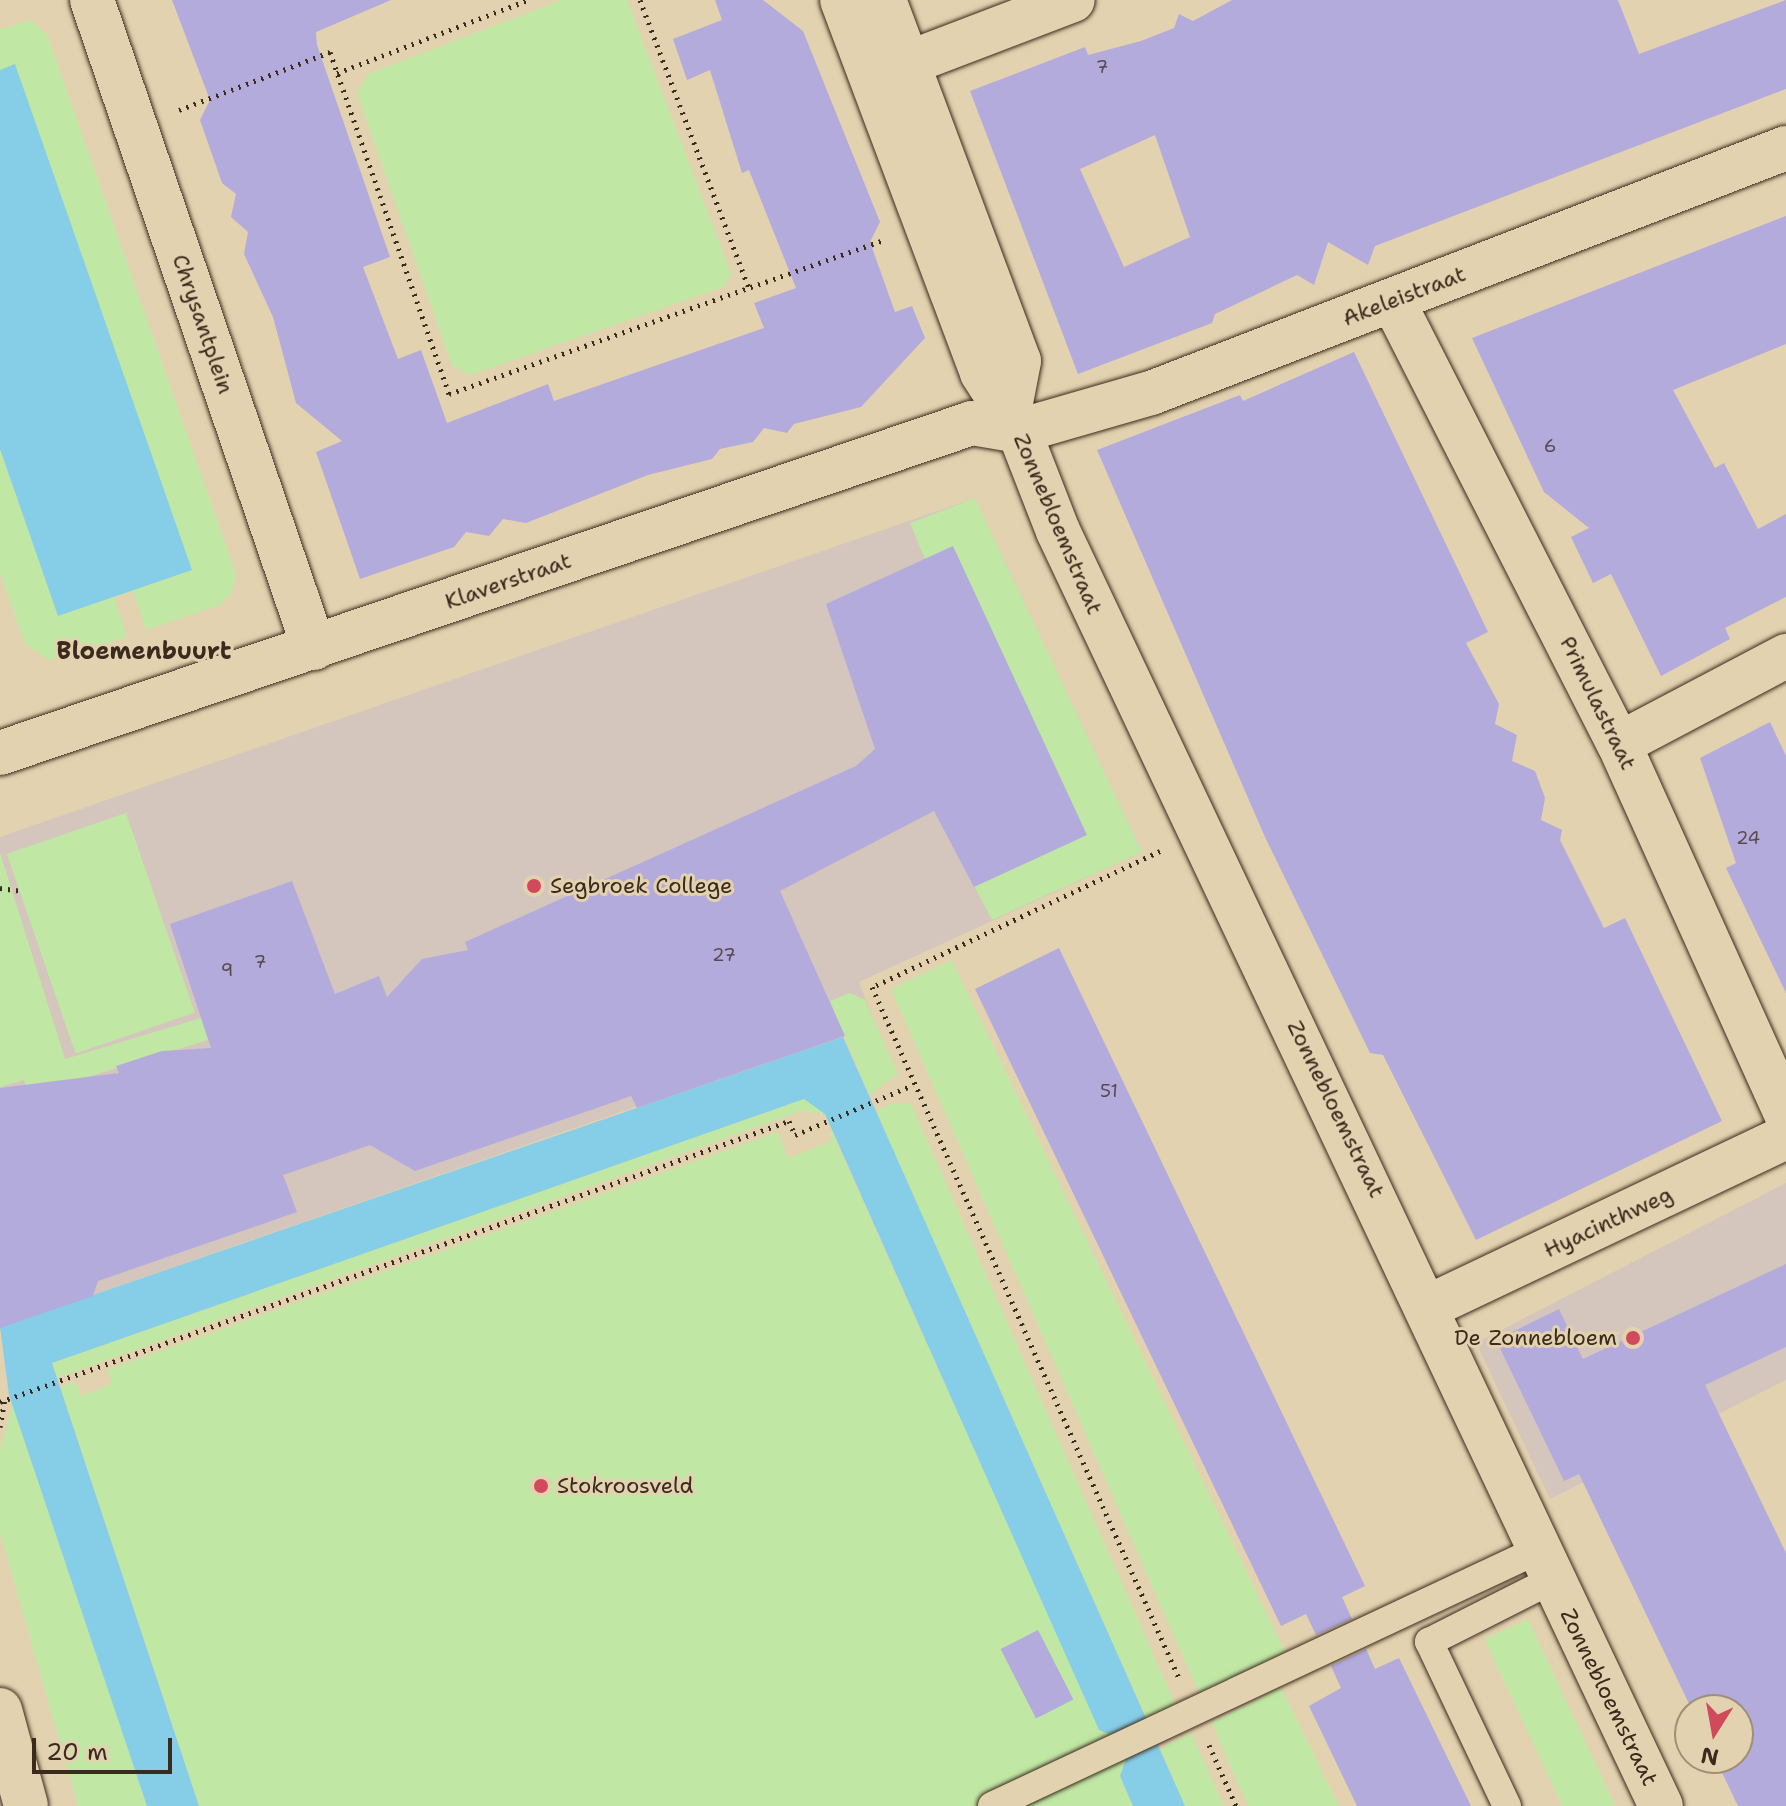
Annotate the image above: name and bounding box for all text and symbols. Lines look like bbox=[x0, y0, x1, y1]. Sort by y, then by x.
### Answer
house number: 7 bbox=[1096, 56, 1108, 78]
street label: Chrysantplein bbox=[167, 251, 239, 397]
street label: Akeleistraat bbox=[1339, 260, 1469, 332]
street label: Zonnebloemstraat bbox=[1008, 430, 1108, 618]
house number: 6 bbox=[1544, 435, 1556, 457]
street label: Klaverstraat bbox=[441, 547, 575, 615]
street label: Primulastraat bbox=[1554, 632, 1642, 774]
district label: Bloemenbuurt bbox=[57, 638, 231, 666]
house number: 24 bbox=[1736, 827, 1760, 849]
place label: Segbroek College bbox=[550, 873, 733, 899]
marker: Segbroek College bbox=[525, 877, 543, 895]
house number: 27 bbox=[712, 944, 736, 966]
house number: 7 bbox=[254, 951, 266, 973]
house number: 9 bbox=[221, 959, 233, 981]
street label: Zonnebloemstraat bbox=[1282, 1016, 1390, 1202]
house number: 51 bbox=[1100, 1080, 1118, 1102]
street label: Hyacinthweg bbox=[1540, 1181, 1676, 1263]
place label: De Zonnebloem bbox=[1454, 1325, 1617, 1351]
marker: De Zonnebloem bbox=[1624, 1329, 1642, 1347]
place label: Stokroosveld bbox=[557, 1473, 693, 1499]
marker: Stokroosveld bbox=[532, 1477, 550, 1495]
street label: Zonnebloemstraat bbox=[1555, 1604, 1663, 1790]
north arrow bbox=[1674, 1694, 1754, 1774]
scale bar bbox=[36, 1722, 176, 1772]
text: 20 m bbox=[46, 1736, 108, 1768]
text: N bbox=[1698, 1740, 1721, 1772]

